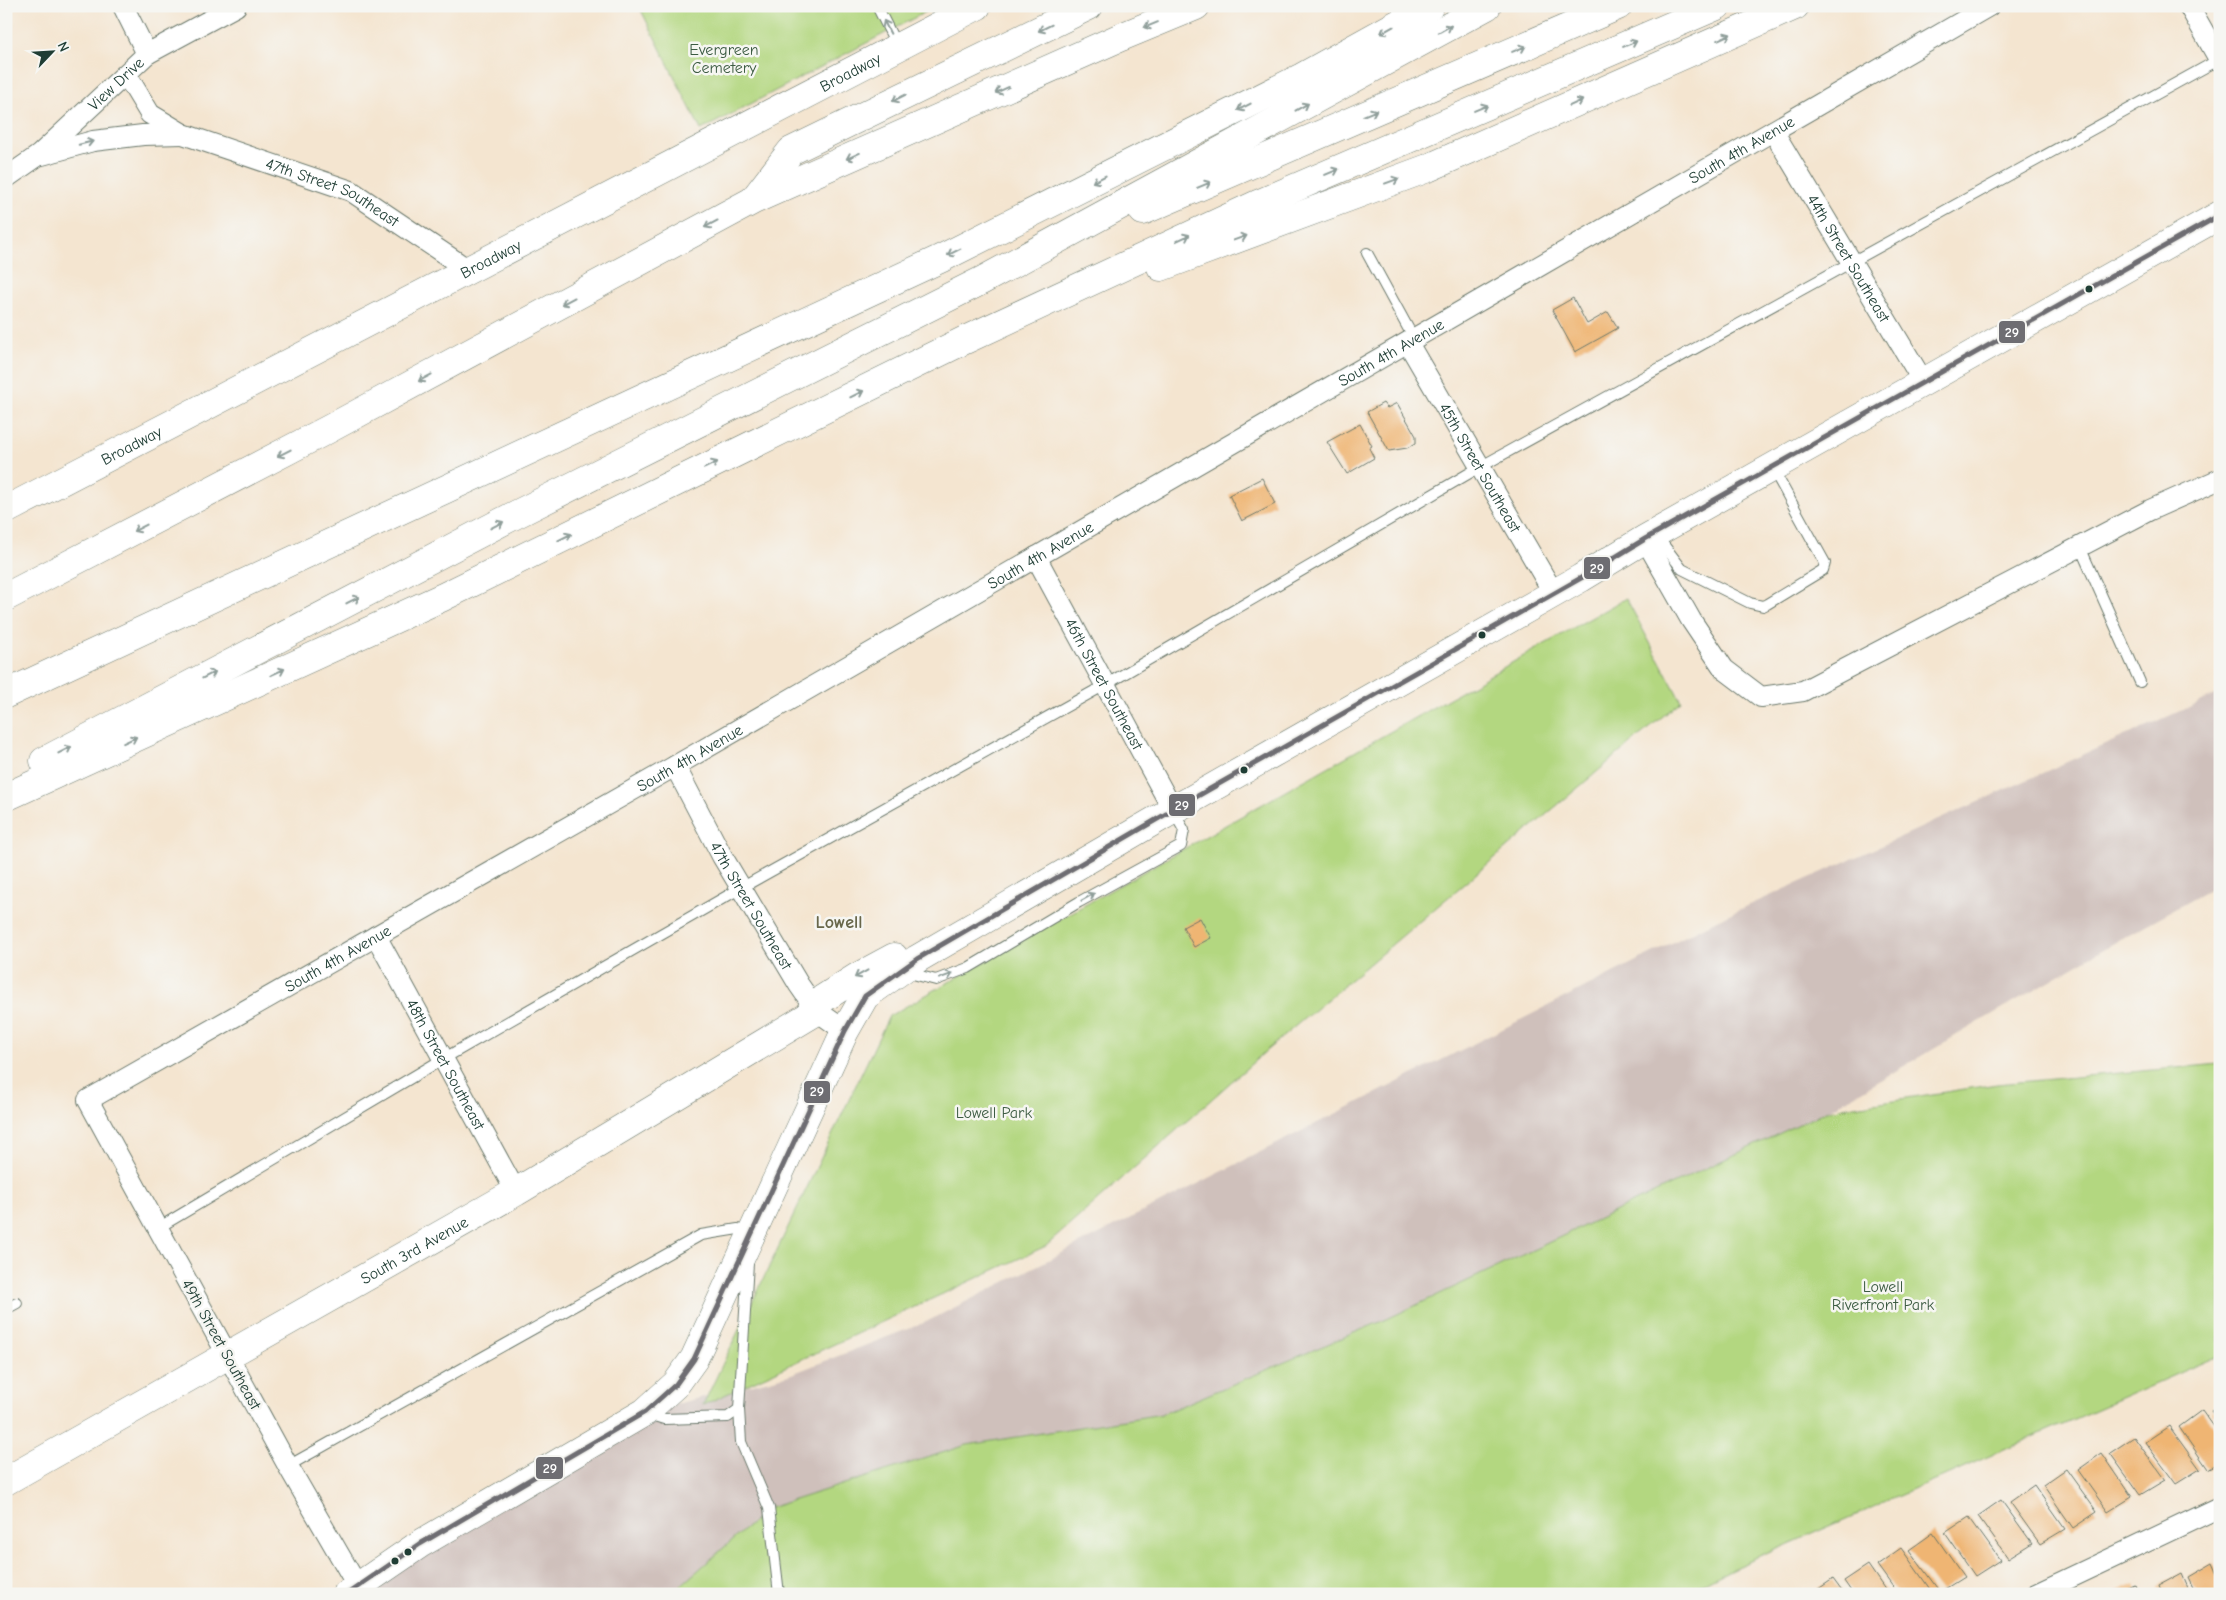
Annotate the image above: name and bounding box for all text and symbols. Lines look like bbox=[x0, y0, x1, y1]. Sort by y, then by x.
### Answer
one-way arrow bbox=[882, 19, 892, 34]
one-way arrow bbox=[1144, 21, 1159, 30]
one-way arrow bbox=[1038, 23, 1053, 33]
one-way arrow bbox=[1437, 24, 1452, 33]
one-way arrow bbox=[1380, 25, 1395, 35]
north arrow bbox=[28, 28, 78, 78]
one-way arrow bbox=[1716, 32, 1731, 42]
one-way arrow bbox=[1622, 38, 1637, 48]
text: N bbox=[54, 39, 73, 54]
park label: Evergreen Cemetery bbox=[689, 41, 759, 77]
one-way arrow bbox=[1511, 44, 1526, 53]
street label: Broadway bbox=[817, 49, 885, 96]
street label: View Drive bbox=[85, 54, 148, 115]
one-way arrow bbox=[995, 86, 1010, 96]
one-way arrow bbox=[892, 94, 907, 104]
one-way arrow bbox=[1568, 97, 1583, 107]
one-way arrow bbox=[1295, 101, 1309, 111]
one-way arrow bbox=[1237, 102, 1252, 112]
one-way arrow bbox=[1473, 102, 1488, 112]
one-way arrow bbox=[1362, 108, 1377, 118]
street label: South 4th Avenue bbox=[1686, 113, 1798, 188]
one-way arrow bbox=[78, 138, 94, 147]
one-way arrow bbox=[846, 152, 861, 162]
street label: 47th Street Southeast bbox=[263, 155, 402, 231]
one-way arrow bbox=[1324, 167, 1339, 176]
one-way arrow bbox=[1092, 175, 1107, 184]
one-way arrow bbox=[1384, 176, 1399, 185]
one-way arrow bbox=[1196, 179, 1211, 189]
street label: 44th Street Southeast bbox=[1803, 191, 1894, 326]
one-way arrow bbox=[704, 219, 719, 229]
one-way arrow bbox=[1176, 233, 1191, 243]
one-way arrow bbox=[1232, 233, 1247, 242]
street label: Broadway bbox=[458, 236, 525, 283]
one-way arrow bbox=[946, 247, 961, 257]
unlabelled marker bbox=[2084, 284, 2094, 294]
one-way arrow bbox=[561, 297, 576, 306]
street label: South 4th Avenue bbox=[1335, 315, 1447, 391]
line badge: 29 bbox=[1998, 320, 2026, 344]
text: 29 bbox=[2005, 324, 2019, 341]
one-way arrow bbox=[417, 373, 432, 383]
one-way arrow bbox=[849, 388, 864, 398]
street label: 45th Street Southeast bbox=[1435, 400, 1524, 536]
street label: Broadway bbox=[98, 422, 166, 469]
one-way arrow bbox=[277, 449, 292, 458]
one-way arrow bbox=[703, 460, 718, 469]
street label: South 4th Avenue bbox=[985, 518, 1097, 593]
one-way arrow bbox=[489, 520, 504, 529]
one-way arrow bbox=[133, 524, 148, 533]
one-way arrow bbox=[557, 532, 572, 541]
line badge: 29 bbox=[1583, 556, 1611, 580]
text: 29 bbox=[1590, 560, 1604, 577]
one-way arrow bbox=[345, 595, 360, 604]
street label: 46th Street Southeast bbox=[1061, 615, 1147, 753]
unlabelled marker bbox=[1477, 630, 1487, 640]
one-way arrow bbox=[270, 667, 285, 677]
one-way arrow bbox=[201, 670, 216, 679]
street label: South 4th Avenue bbox=[634, 721, 746, 796]
one-way arrow bbox=[122, 735, 137, 744]
one-way arrow bbox=[57, 745, 72, 755]
unlabelled marker bbox=[1239, 765, 1249, 775]
line badge: 29 bbox=[1168, 793, 1196, 817]
text: 29 bbox=[1175, 797, 1189, 814]
street label: 47th Street Southeast bbox=[706, 839, 796, 973]
one-way arrow bbox=[1080, 892, 1094, 902]
district label: Lowell bbox=[815, 912, 863, 933]
street label: South 4th Avenue bbox=[282, 922, 394, 996]
one-way arrow bbox=[855, 970, 869, 980]
one-way arrow bbox=[938, 971, 953, 980]
street label: 48th Street Southeast bbox=[402, 996, 488, 1133]
line badge: 29 bbox=[803, 1080, 831, 1104]
text: 29 bbox=[810, 1083, 824, 1100]
park label: Lowell Park bbox=[956, 1104, 1032, 1122]
street label: South 3rd Avenue bbox=[358, 1213, 471, 1288]
street label: 49th Street Southeast bbox=[178, 1276, 265, 1413]
park label: Lowell Riverfront Park bbox=[1832, 1278, 1934, 1314]
line badge: 29 bbox=[535, 1456, 564, 1480]
text: 29 bbox=[543, 1460, 557, 1477]
unlabelled marker bbox=[403, 1547, 413, 1557]
unlabelled marker bbox=[390, 1556, 400, 1566]

